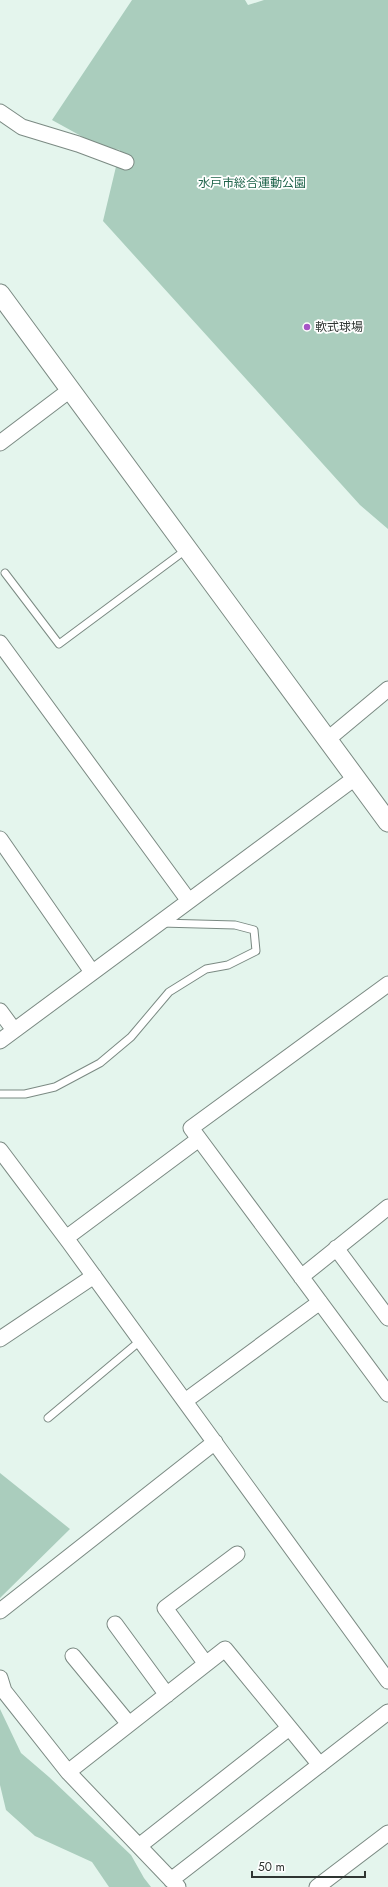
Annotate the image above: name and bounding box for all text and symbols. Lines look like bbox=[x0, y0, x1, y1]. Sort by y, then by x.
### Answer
park label: 水戸市総合運動公園 bbox=[198, 174, 306, 192]
place label: 軟式球場 bbox=[315, 318, 363, 336]
marker: 軟式球場 bbox=[302, 322, 312, 332]
scale bar bbox=[252, 1853, 365, 1879]
text: 50 m bbox=[258, 1858, 285, 1876]

